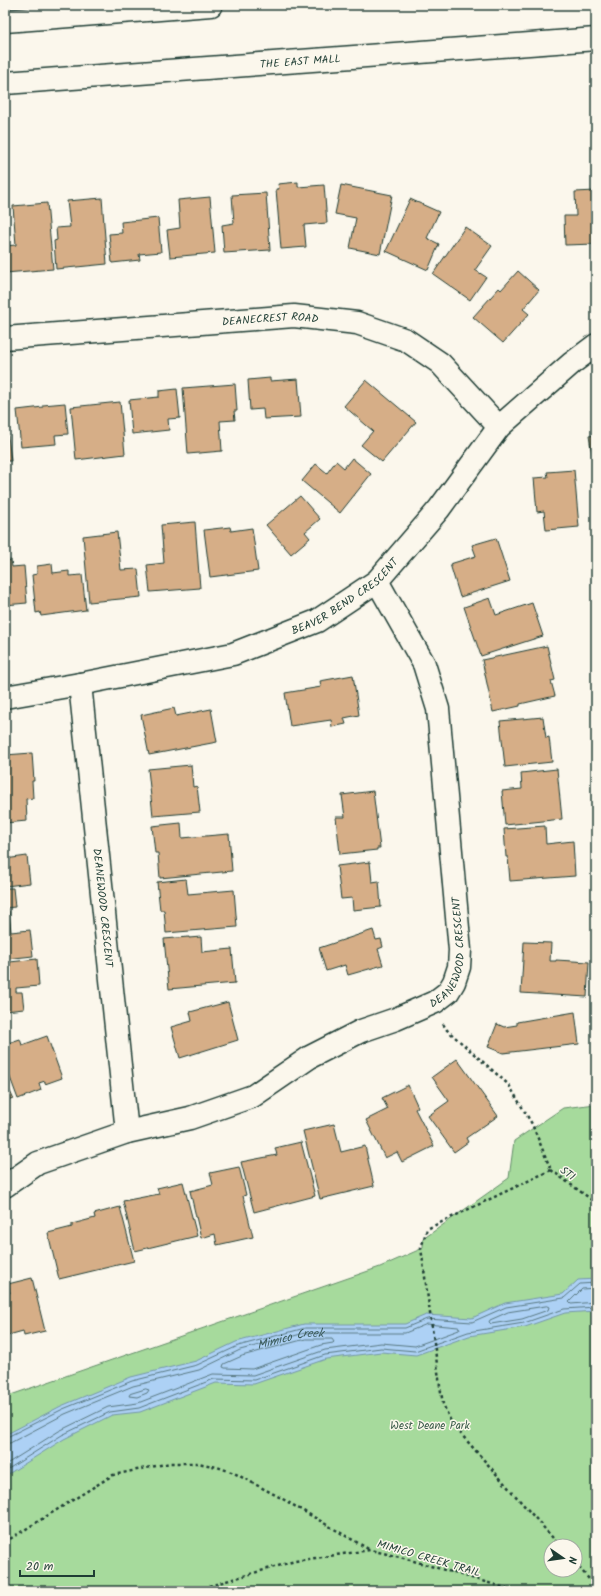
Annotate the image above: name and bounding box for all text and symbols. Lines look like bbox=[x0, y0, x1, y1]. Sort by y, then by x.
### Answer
street label: THE EAST MALL bbox=[259, 50, 341, 74]
street label: DEANECREST ROAD bbox=[221, 308, 319, 331]
street label: BEAVER BEND CRESCENT bbox=[289, 553, 404, 640]
street label: DEANEWOOD CRESCENT bbox=[87, 848, 118, 969]
street label: DEANEWOOD CRESCENT bbox=[427, 895, 470, 1013]
street label: ST1 bbox=[556, 1162, 579, 1186]
water label: Mimico Creek bbox=[255, 1324, 326, 1355]
park label: West Deane Park bbox=[390, 1417, 470, 1435]
street label: MIMICO CREEK TRAIL bbox=[375, 1536, 483, 1582]
north arrow bbox=[543, 1538, 583, 1578]
scale bar bbox=[20, 1552, 94, 1578]
text: N bbox=[562, 1555, 581, 1565]
text: 20 m bbox=[26, 1557, 54, 1576]

